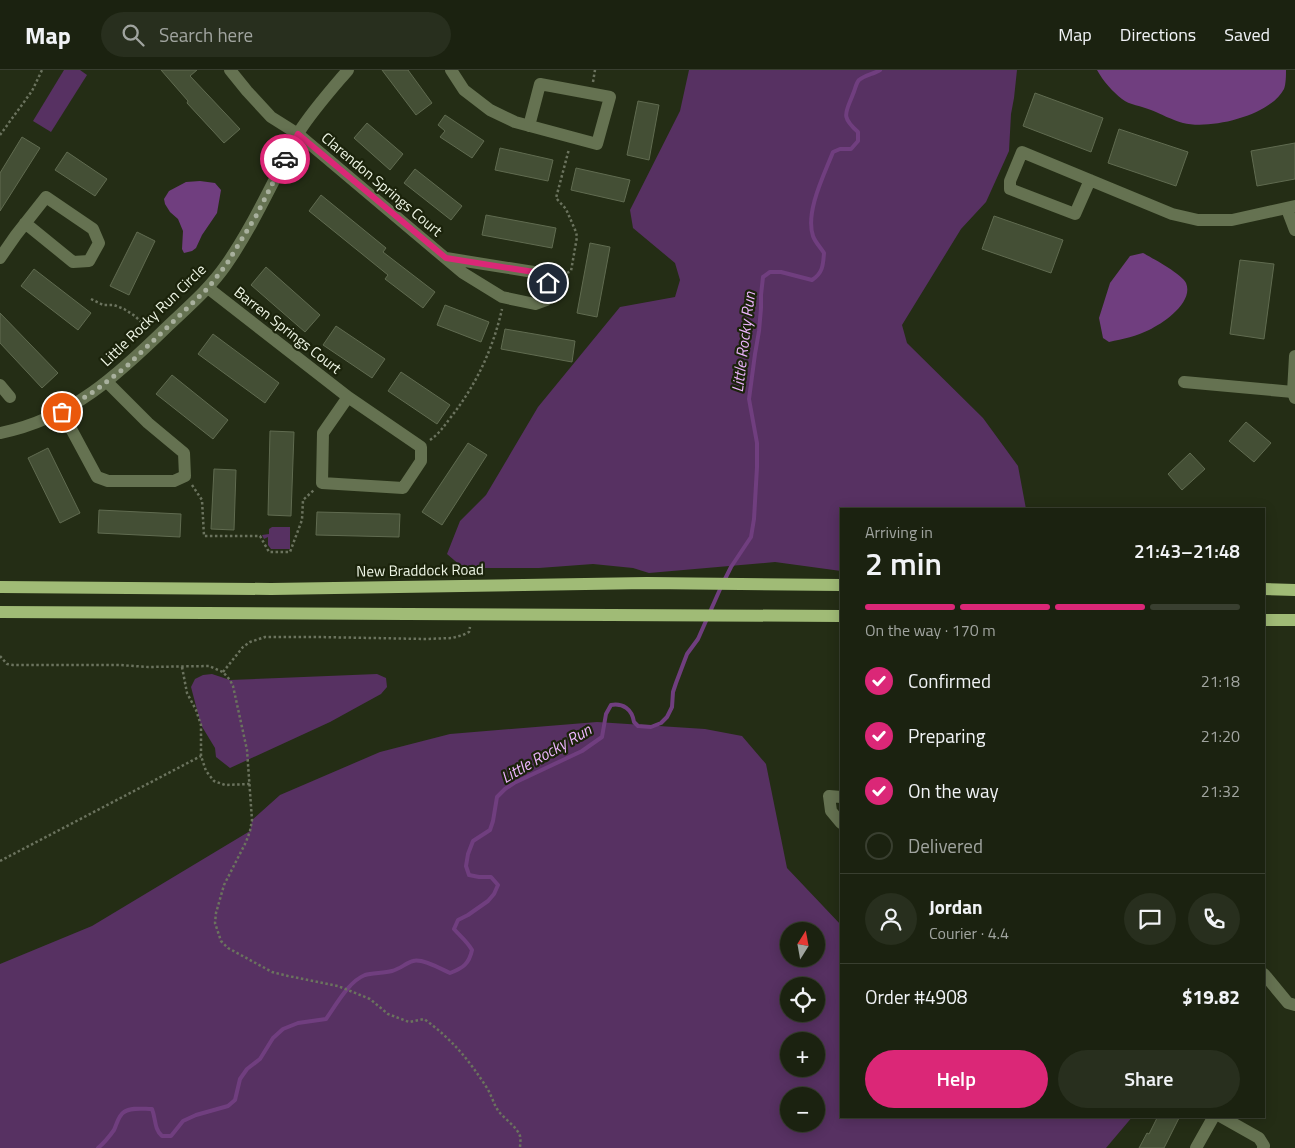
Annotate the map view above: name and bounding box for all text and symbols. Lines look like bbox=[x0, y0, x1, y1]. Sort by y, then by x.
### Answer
search box bbox=[101, 12, 451, 57]
text: Map bbox=[25, 17, 71, 53]
text: Search here bbox=[159, 20, 253, 49]
icon: search bbox=[119, 21, 147, 49]
text: Map bbox=[1058, 21, 1092, 48]
text: Directions bbox=[1120, 21, 1196, 48]
text: Saved bbox=[1224, 21, 1270, 48]
street label: Clarendon Springs Court bbox=[316, 126, 448, 242]
courier bbox=[260, 134, 310, 184]
icon: car bbox=[271, 145, 299, 173]
street label: Little Rocky Run Circle bbox=[95, 258, 211, 372]
pin bbox=[527, 262, 569, 304]
icon: home bbox=[534, 269, 562, 297]
street label: Barren Springs Court bbox=[229, 281, 347, 380]
water label: Little Rocky Run bbox=[725, 289, 761, 394]
pin bbox=[41, 391, 83, 433]
icon: bag bbox=[48, 398, 76, 426]
text: Arriving in bbox=[865, 520, 933, 544]
text: 21:43–21:48 bbox=[1134, 536, 1240, 565]
text: 2 min bbox=[865, 539, 942, 587]
street label: New Braddock Road bbox=[356, 557, 484, 583]
text: On the way · 170 m bbox=[865, 618, 996, 642]
text: Confirmed bbox=[908, 666, 991, 695]
icon: check bbox=[865, 667, 893, 695]
text: 21:18 bbox=[1201, 669, 1240, 693]
water label: Little Rocky Run bbox=[496, 717, 597, 789]
text: Preparing bbox=[908, 721, 985, 750]
icon: check bbox=[865, 722, 893, 750]
text: 21:20 bbox=[1201, 724, 1240, 748]
text: On the way bbox=[908, 776, 999, 805]
icon: check bbox=[865, 777, 893, 805]
text: 21:32 bbox=[1201, 779, 1240, 803]
text: Delivered bbox=[908, 831, 983, 860]
text: Jordan bbox=[929, 892, 982, 921]
button: person bbox=[865, 893, 917, 945]
button: chat bbox=[1124, 893, 1176, 945]
button: phone bbox=[1188, 893, 1240, 945]
text: Courier · 4.4 bbox=[929, 921, 1009, 945]
north arrow bbox=[780, 922, 825, 968]
map controls bbox=[780, 922, 825, 1132]
button: locate bbox=[780, 977, 825, 1022]
text: Order #4908 bbox=[865, 982, 967, 1011]
text: $19.82 bbox=[1182, 982, 1240, 1011]
button: + bbox=[780, 1032, 825, 1077]
button: Help bbox=[865, 1050, 1048, 1108]
button: Share bbox=[1058, 1050, 1240, 1108]
button: − bbox=[780, 1087, 825, 1132]

